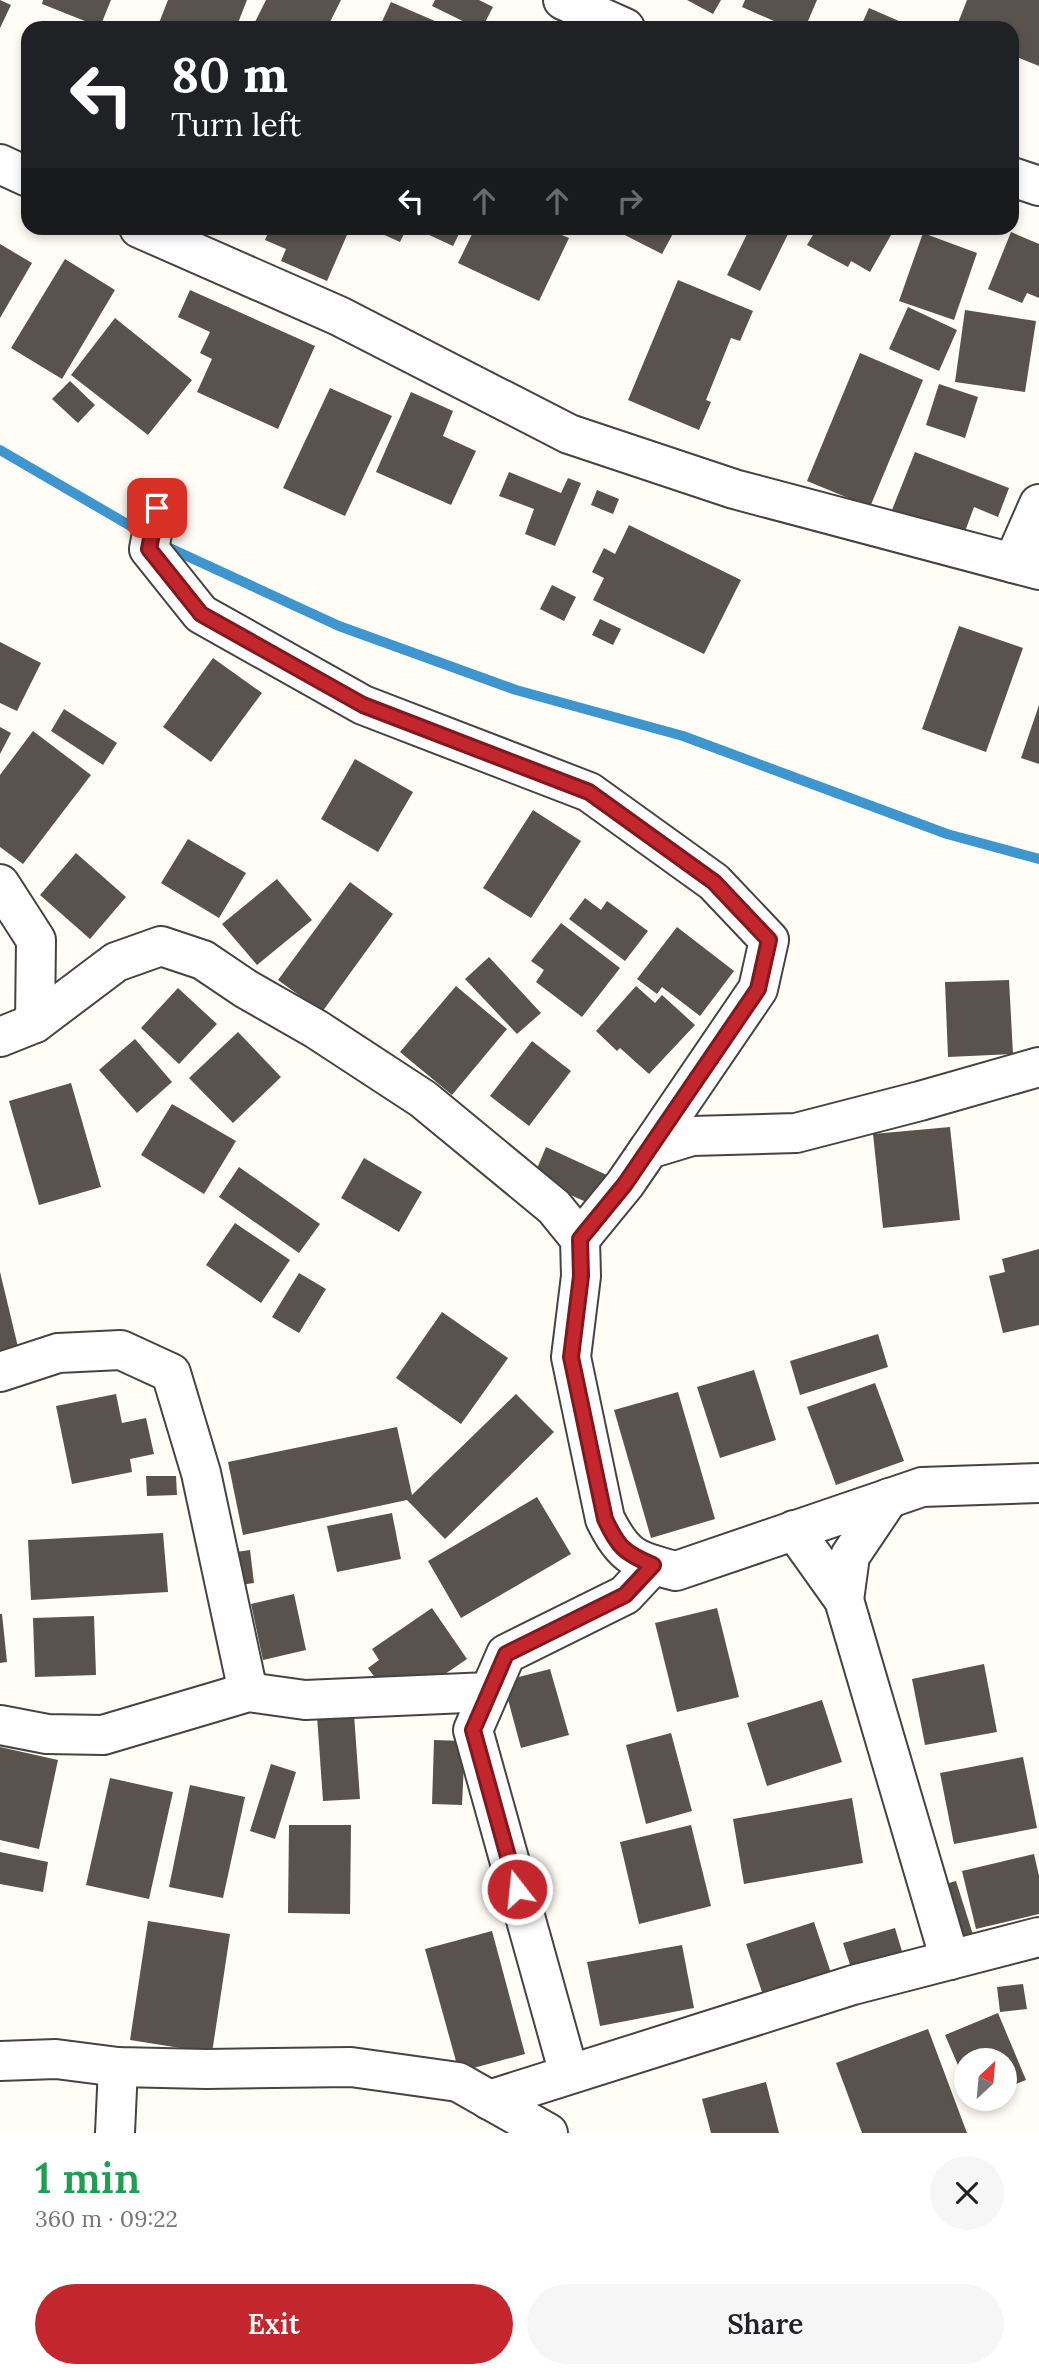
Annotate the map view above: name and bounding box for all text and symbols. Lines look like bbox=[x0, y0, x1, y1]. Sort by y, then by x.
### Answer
text: 80 m bbox=[171, 43, 288, 105]
icon: left bbox=[56, 49, 147, 140]
text: Turn left bbox=[171, 104, 301, 145]
icon: left bbox=[392, 182, 430, 220]
icon: ahead bbox=[465, 182, 503, 220]
icon: ahead bbox=[538, 182, 576, 220]
icon: right bbox=[611, 182, 649, 220]
pin bbox=[127, 478, 187, 538]
icon: arrive bbox=[138, 489, 176, 527]
position arrow bbox=[480, 1852, 554, 1926]
north arrow bbox=[954, 2048, 1017, 2110]
map controls bbox=[954, 2048, 1017, 2111]
text: 1 min bbox=[35, 2151, 140, 2205]
button: close bbox=[930, 2156, 1004, 2230]
text: 360 m · 09:22 bbox=[35, 2204, 178, 2233]
button: Exit bbox=[35, 2284, 513, 2364]
button: Share bbox=[527, 2284, 1004, 2364]

